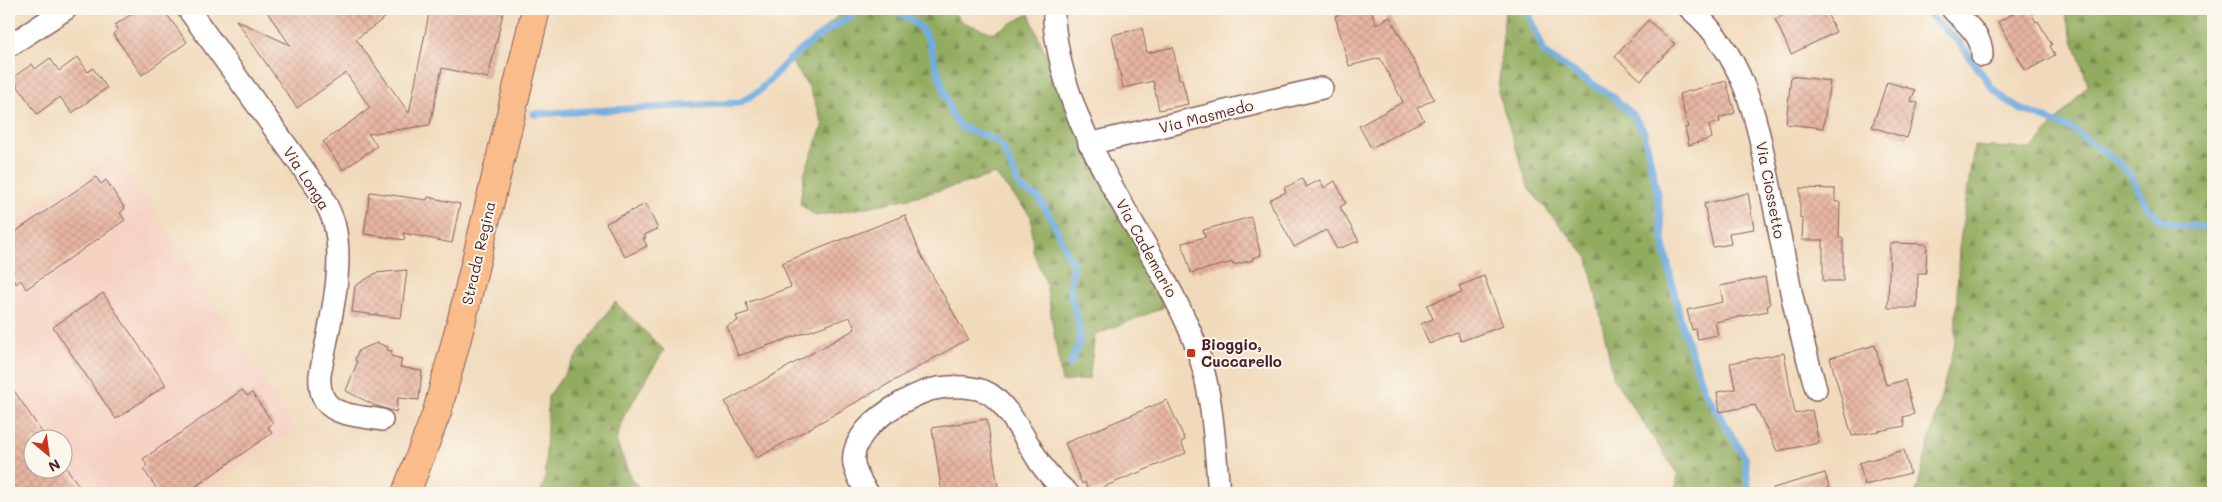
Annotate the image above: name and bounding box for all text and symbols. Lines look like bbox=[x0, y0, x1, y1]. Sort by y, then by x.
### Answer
street label: Via Masmedo bbox=[1157, 95, 1255, 137]
street label: Via Ciossetto bbox=[1752, 140, 1790, 240]
street label: Via Longa bbox=[279, 143, 335, 213]
street label: Via Cademario bbox=[1112, 195, 1182, 301]
street label: Strada Regina bbox=[456, 199, 500, 307]
place label: Bioggio, Cuccarello bbox=[1201, 334, 1282, 371]
marker: Bioggio, Cuccarello bbox=[1185, 347, 1197, 359]
north arrow bbox=[22, 430, 72, 480]
text: N bbox=[45, 455, 64, 477]

